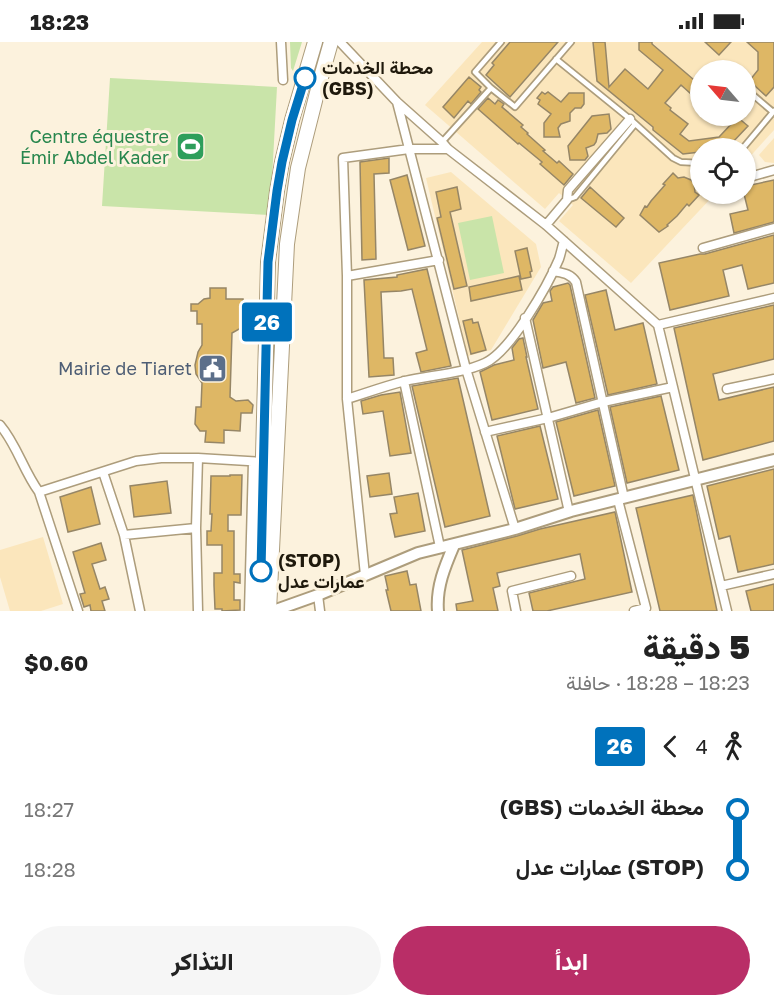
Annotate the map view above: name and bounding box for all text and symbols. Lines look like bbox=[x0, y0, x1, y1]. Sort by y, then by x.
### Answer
text: 18:23 bbox=[30, 8, 89, 35]
place label: محطة الخدمات (GBS) bbox=[322, 56, 433, 99]
north arrow bbox=[690, 60, 756, 126]
map controls bbox=[690, 60, 756, 204]
marker: محطة الخدمات (GBS) bbox=[294, 67, 316, 89]
place label: Centre équestre Émir Abdel Kader bbox=[20, 125, 169, 168]
sports icon: Centre équestre Émir Abdel Kader bbox=[174, 131, 206, 163]
button: locate bbox=[690, 138, 756, 204]
line badge: 26 bbox=[240, 302, 294, 342]
text: 26 bbox=[254, 309, 280, 335]
public building icon: Mairie de Tiaret bbox=[197, 353, 229, 385]
place label: Mairie de Tiaret bbox=[58, 357, 192, 379]
place label: (STOP) عمارات عدل bbox=[278, 549, 365, 593]
marker: (STOP) عمارات عدل bbox=[250, 560, 272, 582]
text: 5 دقيقة bbox=[643, 627, 750, 666]
text: $0.60 bbox=[24, 649, 88, 676]
text: 18:23 – 18:28 · حافلة bbox=[566, 670, 750, 694]
icon: back bbox=[654, 730, 687, 763]
icon: walk bbox=[717, 730, 750, 763]
text: 26 bbox=[607, 733, 633, 759]
text: 4 bbox=[696, 734, 708, 758]
text: محطة الخدمات (GBS) bbox=[499, 793, 704, 820]
text: 18:27 bbox=[24, 797, 74, 821]
text: (STOP) عمارات عدل bbox=[516, 853, 704, 880]
text: 18:28 bbox=[24, 857, 76, 881]
button: التذاكر bbox=[24, 926, 381, 995]
button: ابدأ bbox=[393, 926, 750, 995]

